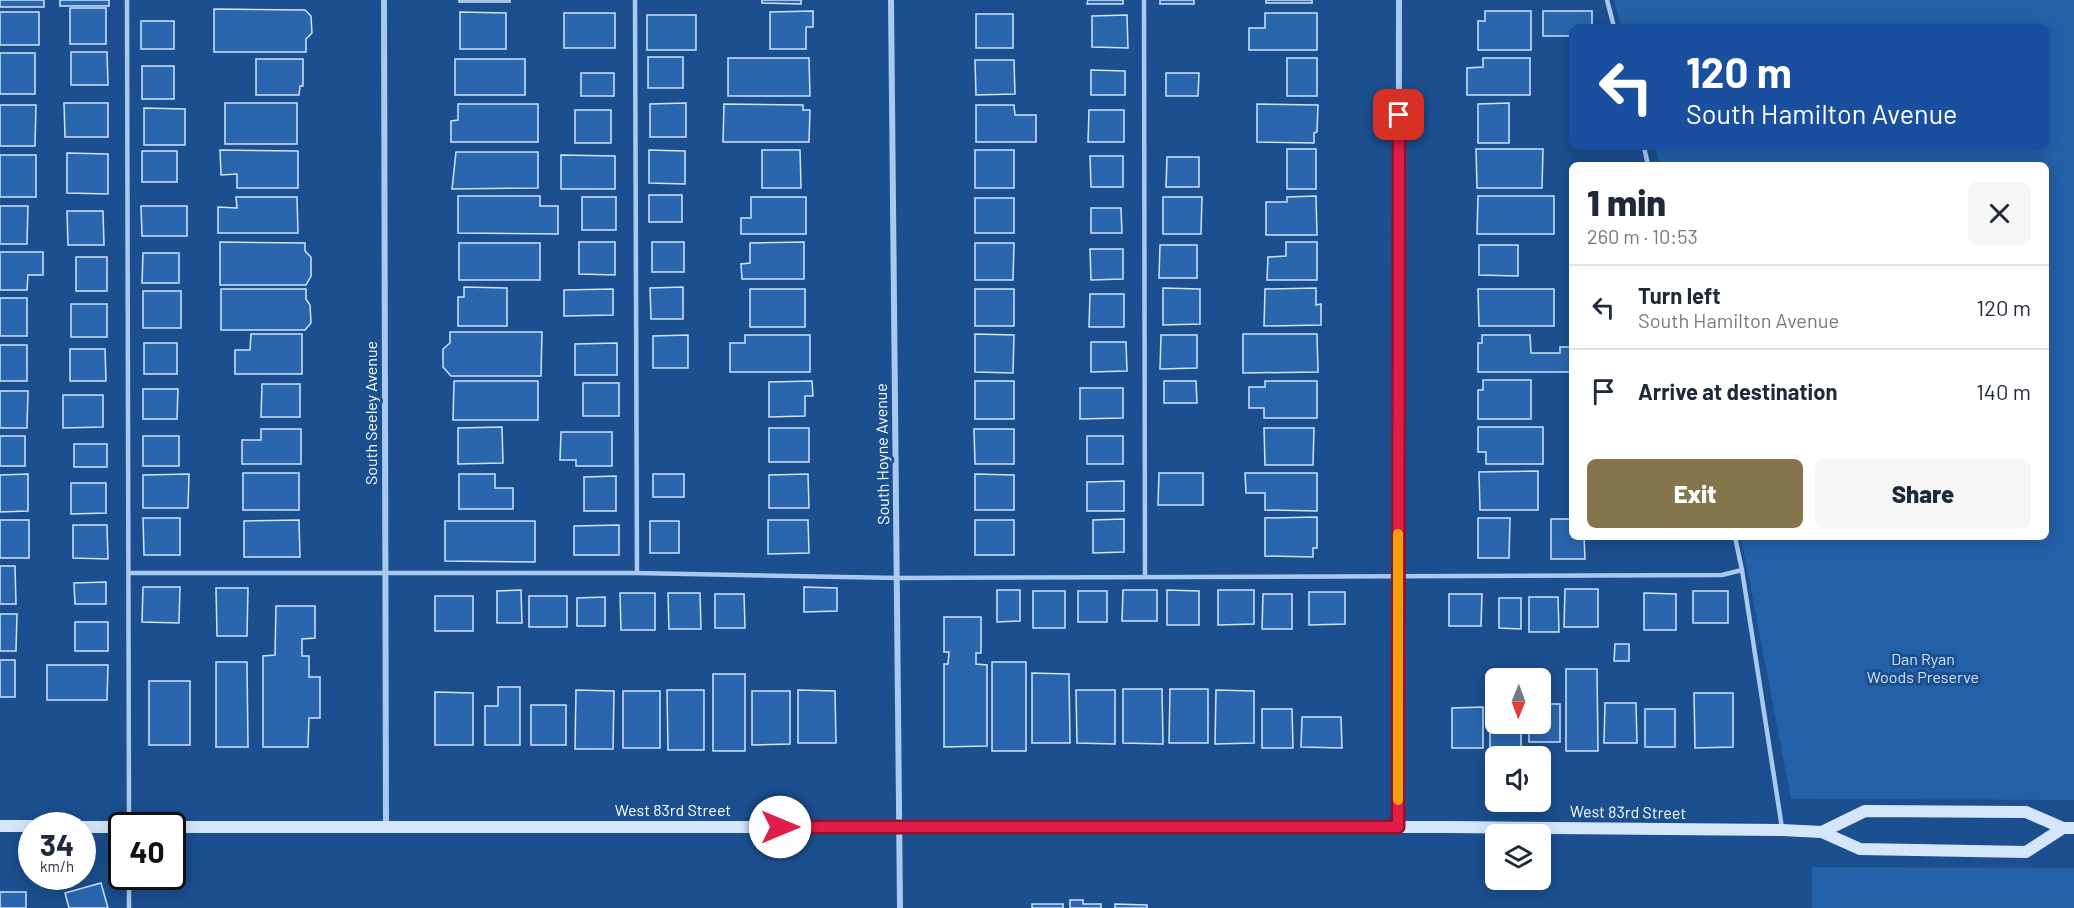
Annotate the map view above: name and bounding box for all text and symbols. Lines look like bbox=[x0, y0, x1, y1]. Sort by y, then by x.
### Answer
text: 120 m bbox=[1686, 46, 1792, 96]
icon: left bbox=[1587, 48, 1665, 126]
pin bbox=[1373, 89, 1424, 140]
text: South Hamilton Avenue bbox=[1686, 97, 1958, 129]
icon: arrive bbox=[1382, 98, 1415, 131]
text: 1 min bbox=[1587, 180, 1666, 223]
button: close bbox=[1968, 182, 2031, 245]
text: 260 m · 10:53 bbox=[1587, 224, 1698, 248]
text: Turn left bbox=[1638, 282, 1721, 308]
icon: left bbox=[1587, 291, 1620, 324]
text: 120 m bbox=[1976, 294, 2031, 320]
text: South Hamilton Avenue bbox=[1638, 308, 1839, 332]
street label: South Seeley Avenue bbox=[361, 341, 380, 485]
icon: arrive bbox=[1587, 375, 1620, 408]
text: Arrive at destination bbox=[1638, 378, 1837, 404]
text: 140 m bbox=[1976, 378, 2031, 404]
street label: South Hoyne Avenue bbox=[871, 383, 892, 525]
button: Exit bbox=[1587, 459, 1803, 528]
button: Share bbox=[1815, 459, 2031, 528]
park label: Dan Ryan Woods Preserve bbox=[1867, 649, 1979, 686]
north arrow bbox=[1485, 668, 1551, 734]
map controls bbox=[1485, 668, 1551, 890]
button: sound bbox=[1485, 746, 1551, 812]
position arrow bbox=[748, 795, 812, 859]
street label: West 83rd Street bbox=[615, 800, 731, 819]
street label: West 83rd Street bbox=[1570, 801, 1686, 822]
speed limit sign: 40 bbox=[108, 812, 186, 890]
button: layers bbox=[1485, 824, 1551, 890]
text: 34 bbox=[40, 826, 74, 862]
text: km/h bbox=[40, 857, 74, 875]

